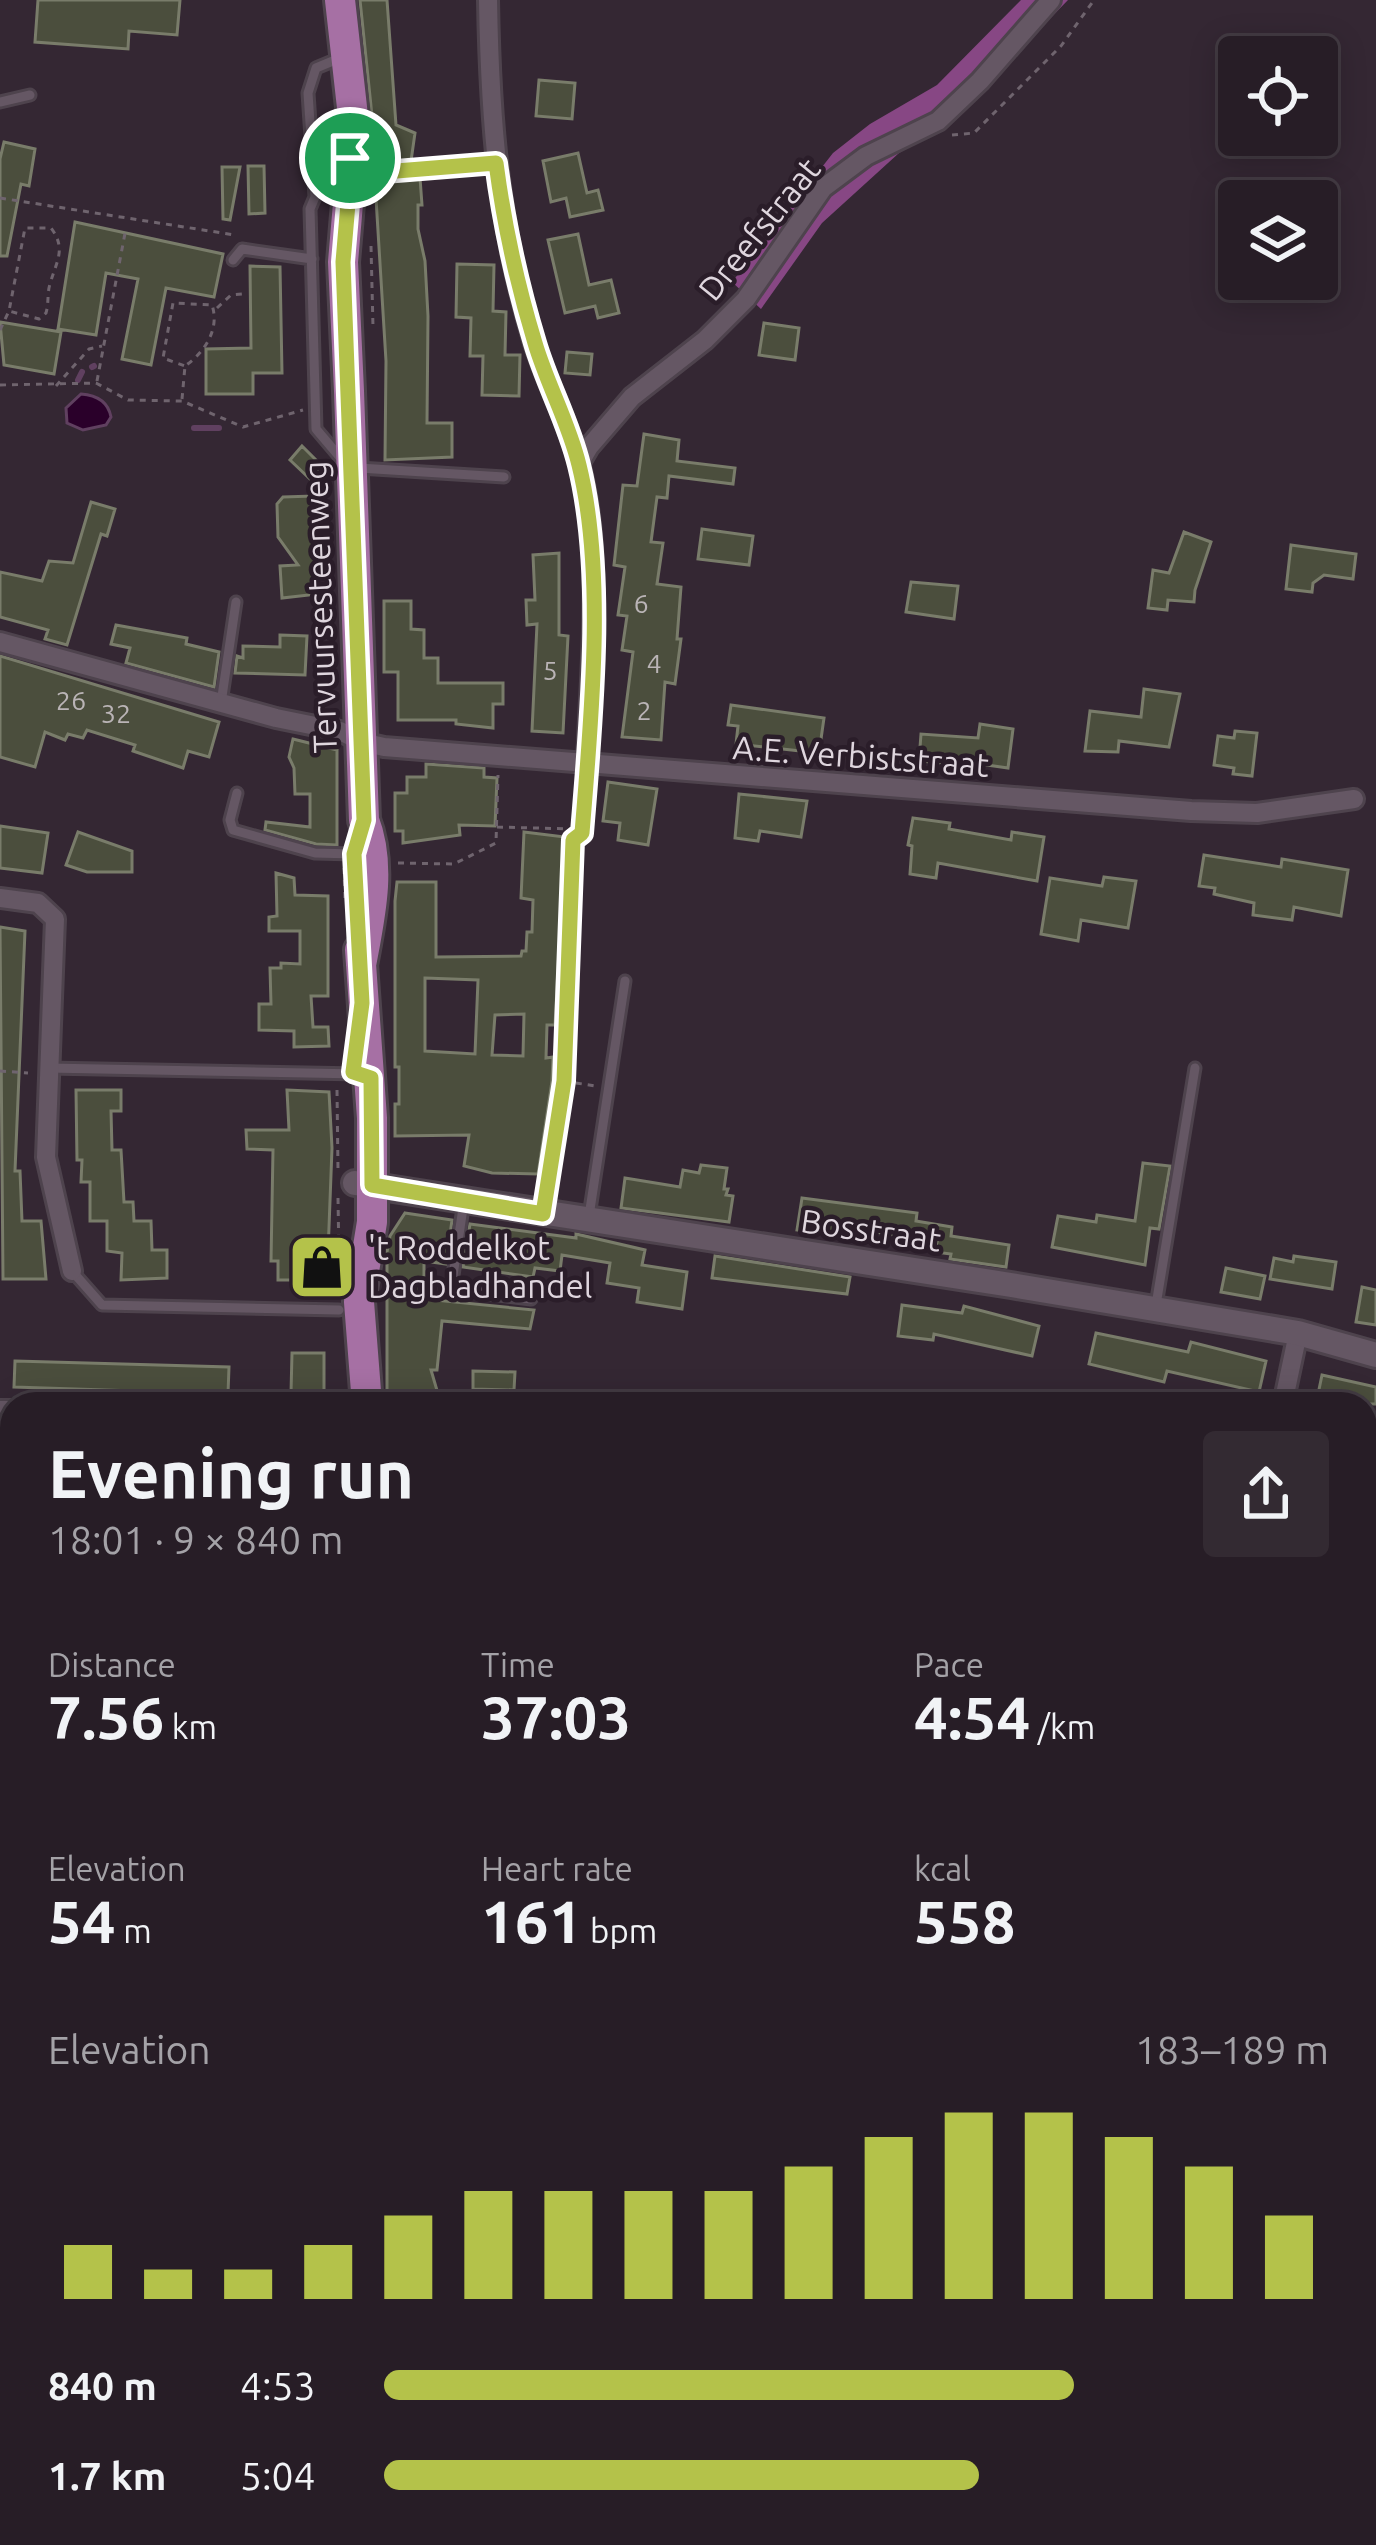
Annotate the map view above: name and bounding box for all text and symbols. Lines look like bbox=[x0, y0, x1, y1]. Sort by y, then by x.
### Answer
map controls bbox=[1218, 36, 1338, 300]
button: locate bbox=[1218, 36, 1338, 156]
pin bbox=[299, 107, 401, 209]
icon: arrive bbox=[317, 125, 383, 191]
street label: Dreefstraat bbox=[690, 150, 827, 307]
button: layers bbox=[1218, 180, 1338, 300]
street label: Tervuursesteenweg bbox=[296, 460, 343, 754]
house number: 6 bbox=[633, 588, 649, 618]
house number: 4 bbox=[646, 648, 662, 678]
house number: 5 bbox=[542, 655, 558, 685]
house number: 26 bbox=[56, 685, 86, 715]
house number: 2 bbox=[636, 695, 652, 725]
house number: 32 bbox=[101, 698, 131, 728]
street label: A.E. Verbiststraat bbox=[732, 728, 990, 783]
street label: Bosstraat bbox=[799, 1201, 944, 1258]
place label: 't Roddelkot Dagbladhandel bbox=[368, 1229, 592, 1304]
shop icon: 't Roddelkot Dagbladhandel bbox=[287, 1232, 357, 1302]
button: share bbox=[1203, 1431, 1329, 1557]
text: Evening run bbox=[48, 1436, 414, 1510]
text: 18:01 · 9 × 840 m bbox=[48, 1518, 343, 1561]
text: Distance bbox=[48, 1646, 176, 1683]
text: Time bbox=[481, 1646, 555, 1683]
text: Pace bbox=[914, 1646, 984, 1683]
text: 7.56 bbox=[48, 1683, 164, 1750]
text: 37:03 bbox=[481, 1683, 631, 1750]
text: 4:54 bbox=[914, 1683, 1030, 1750]
text: km bbox=[164, 1708, 217, 1745]
text: /km bbox=[1030, 1708, 1095, 1745]
text: Elevation bbox=[48, 1850, 186, 1887]
text: Heart rate bbox=[481, 1850, 633, 1887]
text: kcal bbox=[914, 1850, 971, 1887]
text: 54 bbox=[48, 1887, 116, 1954]
text: 161 bbox=[481, 1887, 583, 1954]
text: 558 bbox=[914, 1887, 1016, 1954]
text: m bbox=[116, 1912, 152, 1949]
text: bpm bbox=[583, 1912, 657, 1949]
text: Elevation bbox=[48, 2028, 211, 2071]
text: 183–189 m bbox=[1135, 2028, 1329, 2071]
text: 840 m bbox=[48, 2364, 157, 2407]
text: 4:53 bbox=[240, 2364, 316, 2407]
text: 1.7 km bbox=[48, 2454, 166, 2497]
text: 5:04 bbox=[240, 2454, 316, 2497]

